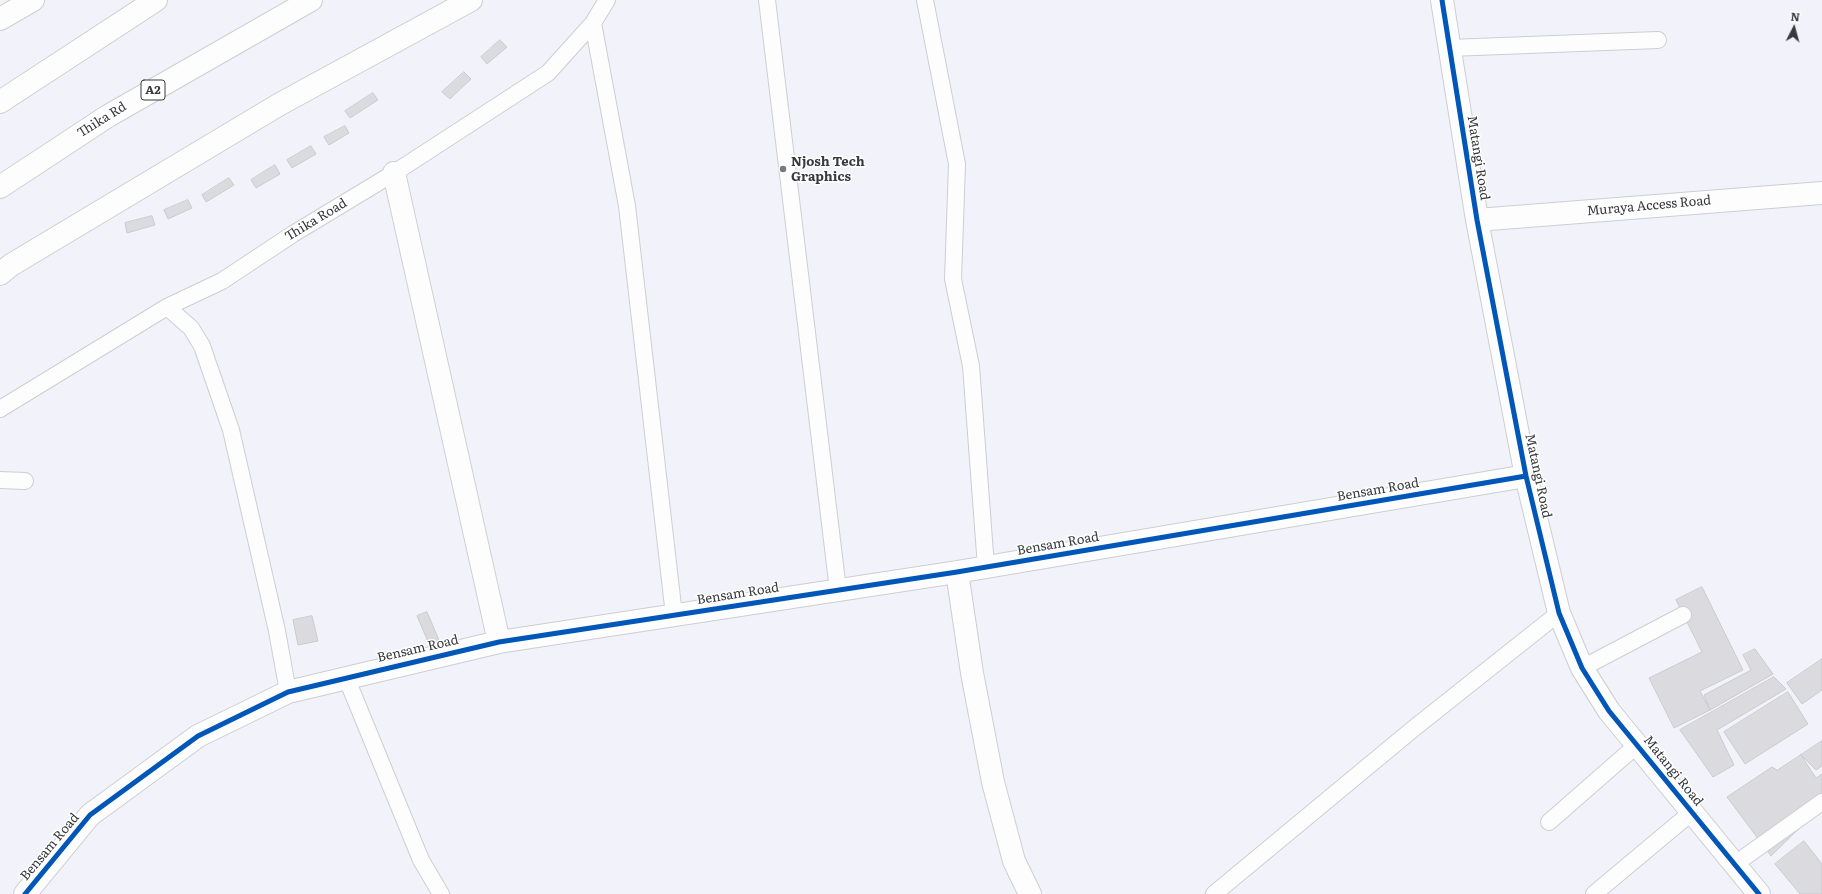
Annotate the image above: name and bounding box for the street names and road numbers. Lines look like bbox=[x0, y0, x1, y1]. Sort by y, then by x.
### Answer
road number: A2 bbox=[141, 80, 165, 100]
street label: Thika Rd bbox=[75, 99, 129, 141]
street label: Matangi Road bbox=[1464, 114, 1492, 202]
street label: Muraya Access Road bbox=[1586, 193, 1712, 219]
street label: Thika Road bbox=[282, 195, 350, 245]
street label: Matangi Road bbox=[1521, 432, 1555, 520]
street label: Bensam Road bbox=[1336, 475, 1420, 505]
street label: Bensam Road bbox=[1016, 529, 1100, 559]
street label: Bensam Road bbox=[696, 580, 780, 608]
street label: Bensam Road bbox=[376, 632, 460, 666]
street label: Matangi Road bbox=[1640, 733, 1706, 809]
street label: Bensam Road bbox=[17, 810, 83, 884]

